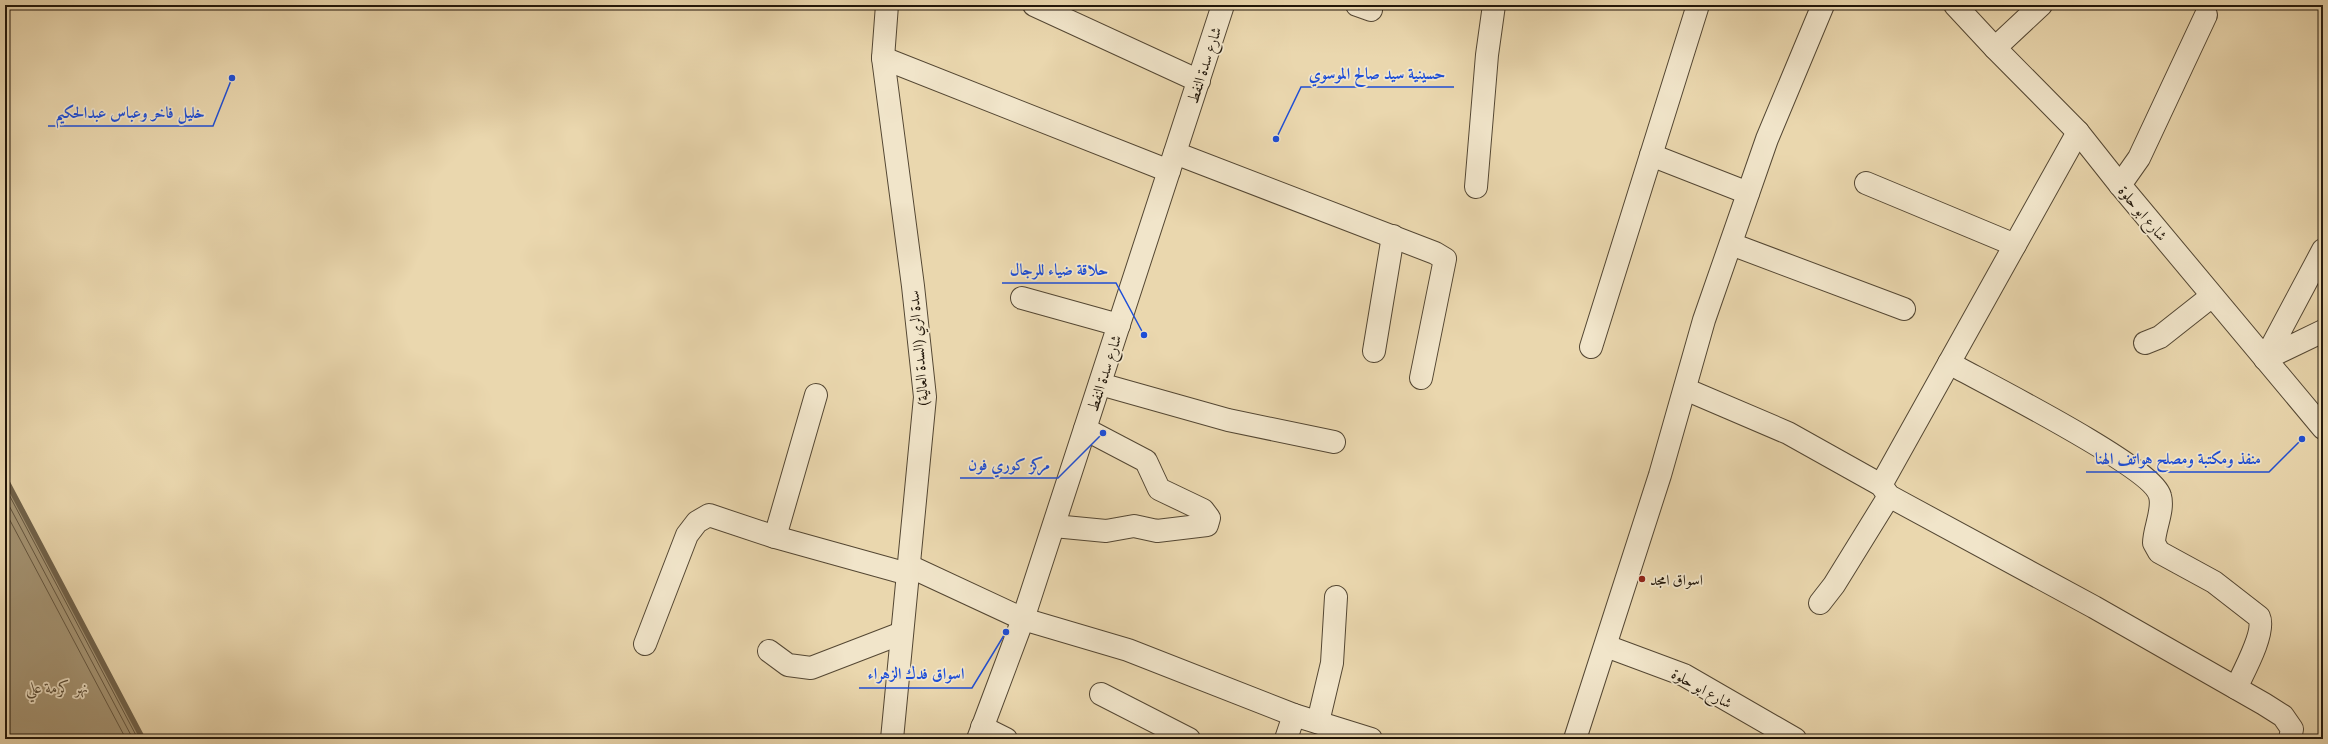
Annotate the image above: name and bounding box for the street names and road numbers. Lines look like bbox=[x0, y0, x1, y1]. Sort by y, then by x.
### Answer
street label: شارع سدة النفط bbox=[1183, 24, 1229, 107]
street label: شارع ابو حلوة bbox=[2111, 181, 2172, 247]
street label: سدة الري (السدة العالية) bbox=[903, 289, 935, 406]
street label: شارع سدة النفط bbox=[1083, 332, 1129, 415]
street label: شارع ابو حلوة bbox=[1666, 664, 1736, 716]

